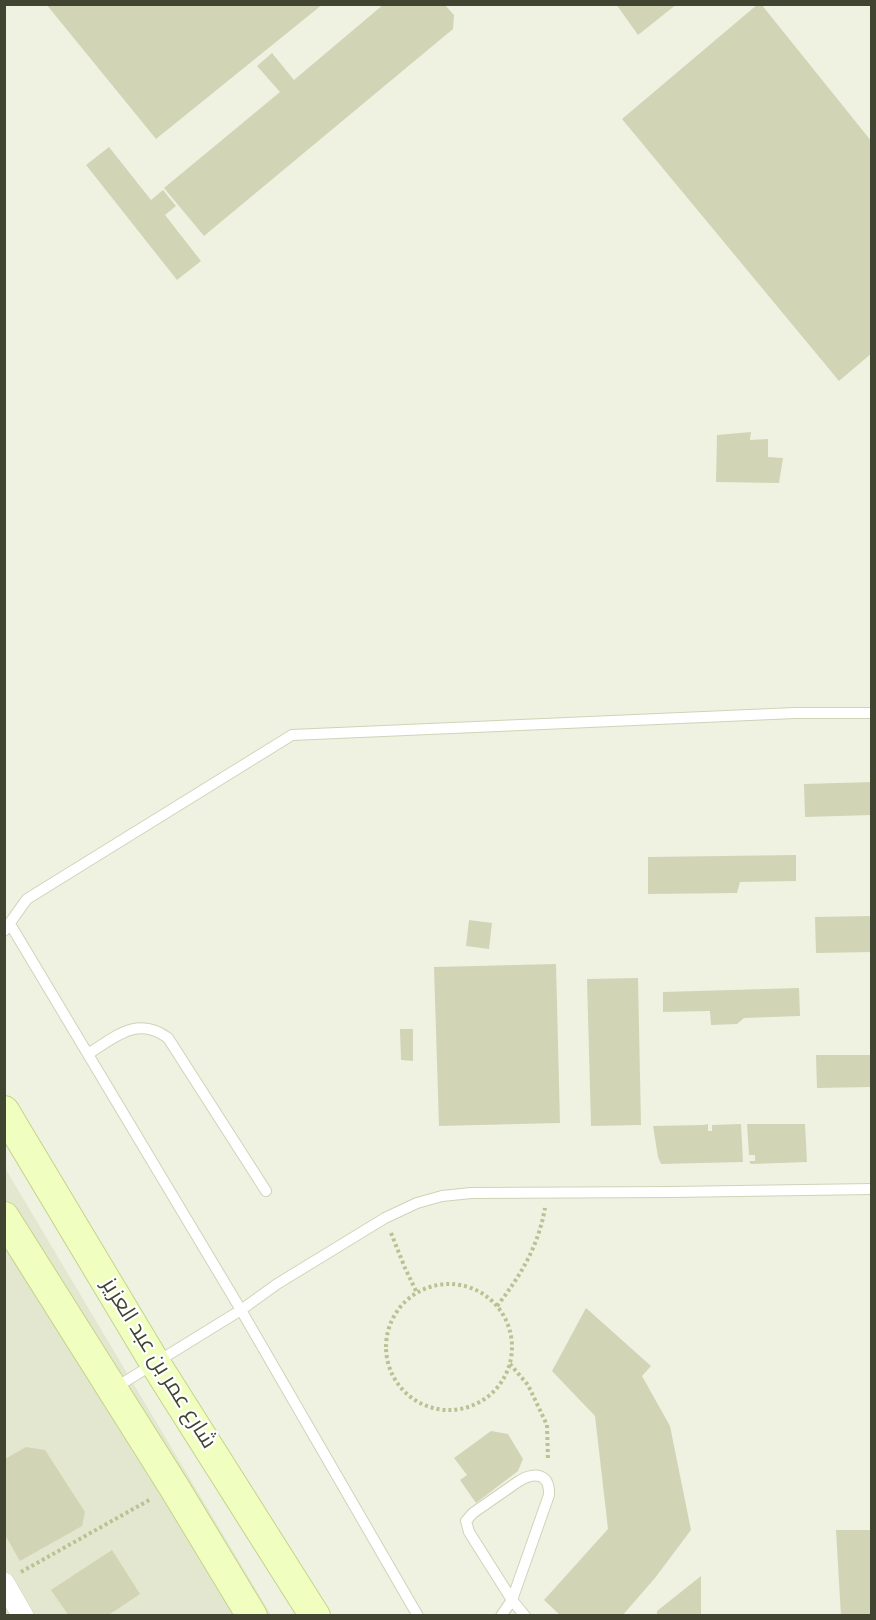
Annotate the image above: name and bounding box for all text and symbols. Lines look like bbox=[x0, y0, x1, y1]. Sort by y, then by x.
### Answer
street label: شارع عمر بن عبد العزيز bbox=[95, 1274, 221, 1454]

